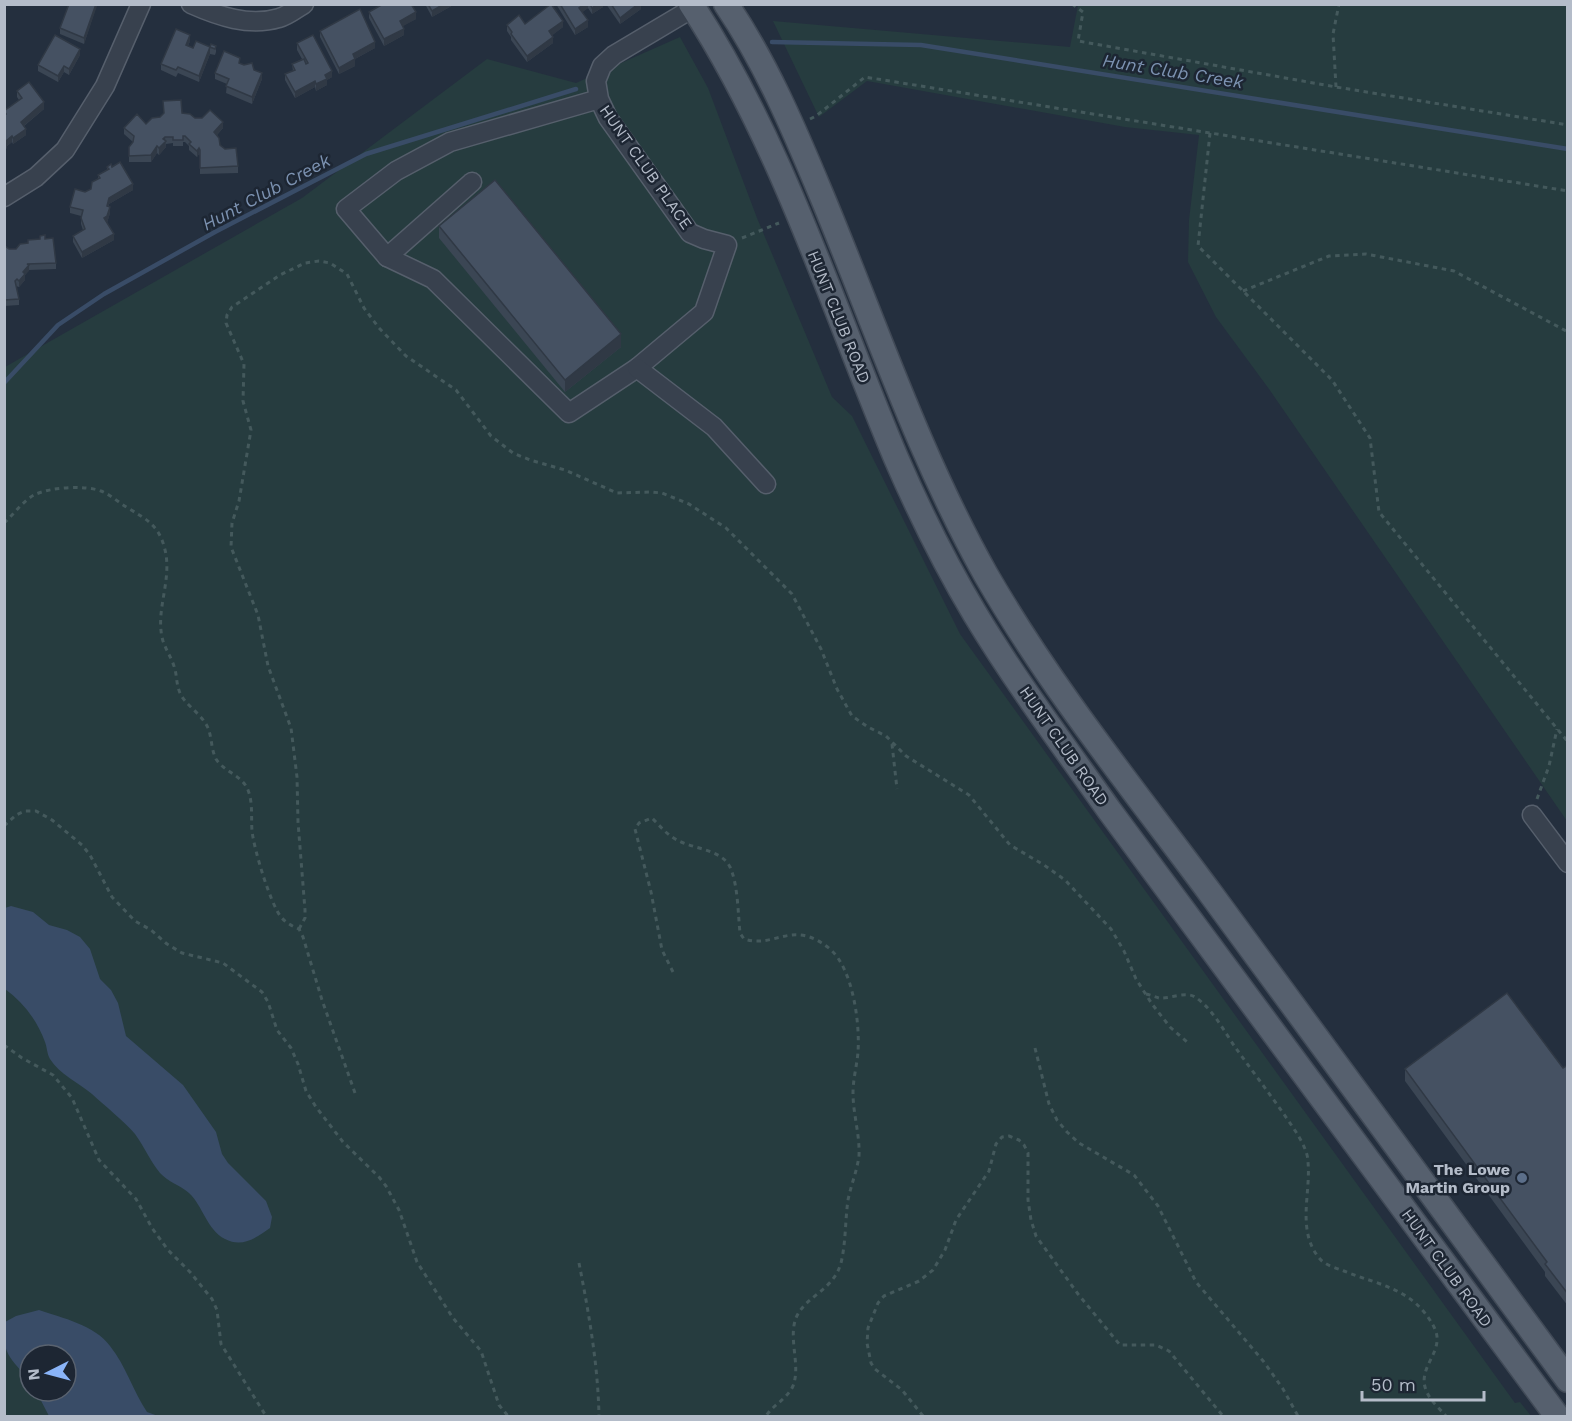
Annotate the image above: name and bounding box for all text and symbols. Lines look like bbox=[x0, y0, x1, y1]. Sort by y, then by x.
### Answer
water label: Hunt Club Creek bbox=[1101, 50, 1246, 93]
street label: HUNT CLUB PLACE bbox=[596, 101, 696, 233]
water label: Hunt Club Creek bbox=[198, 149, 335, 235]
street label: HUNT CLUB ROAD bbox=[804, 248, 874, 386]
street label: HUNT CLUB ROAD bbox=[1016, 683, 1112, 809]
place label: The Lowe Martin Group bbox=[1406, 1160, 1510, 1197]
marker: The Lowe Martin Group bbox=[1515, 1171, 1529, 1185]
street label: HUNT CLUB ROAD bbox=[1398, 1205, 1496, 1331]
north arrow bbox=[18, 1343, 78, 1403]
scale bar bbox=[1362, 1364, 1484, 1402]
text: N bbox=[24, 1368, 44, 1381]
text: 50 m bbox=[1371, 1374, 1416, 1395]

